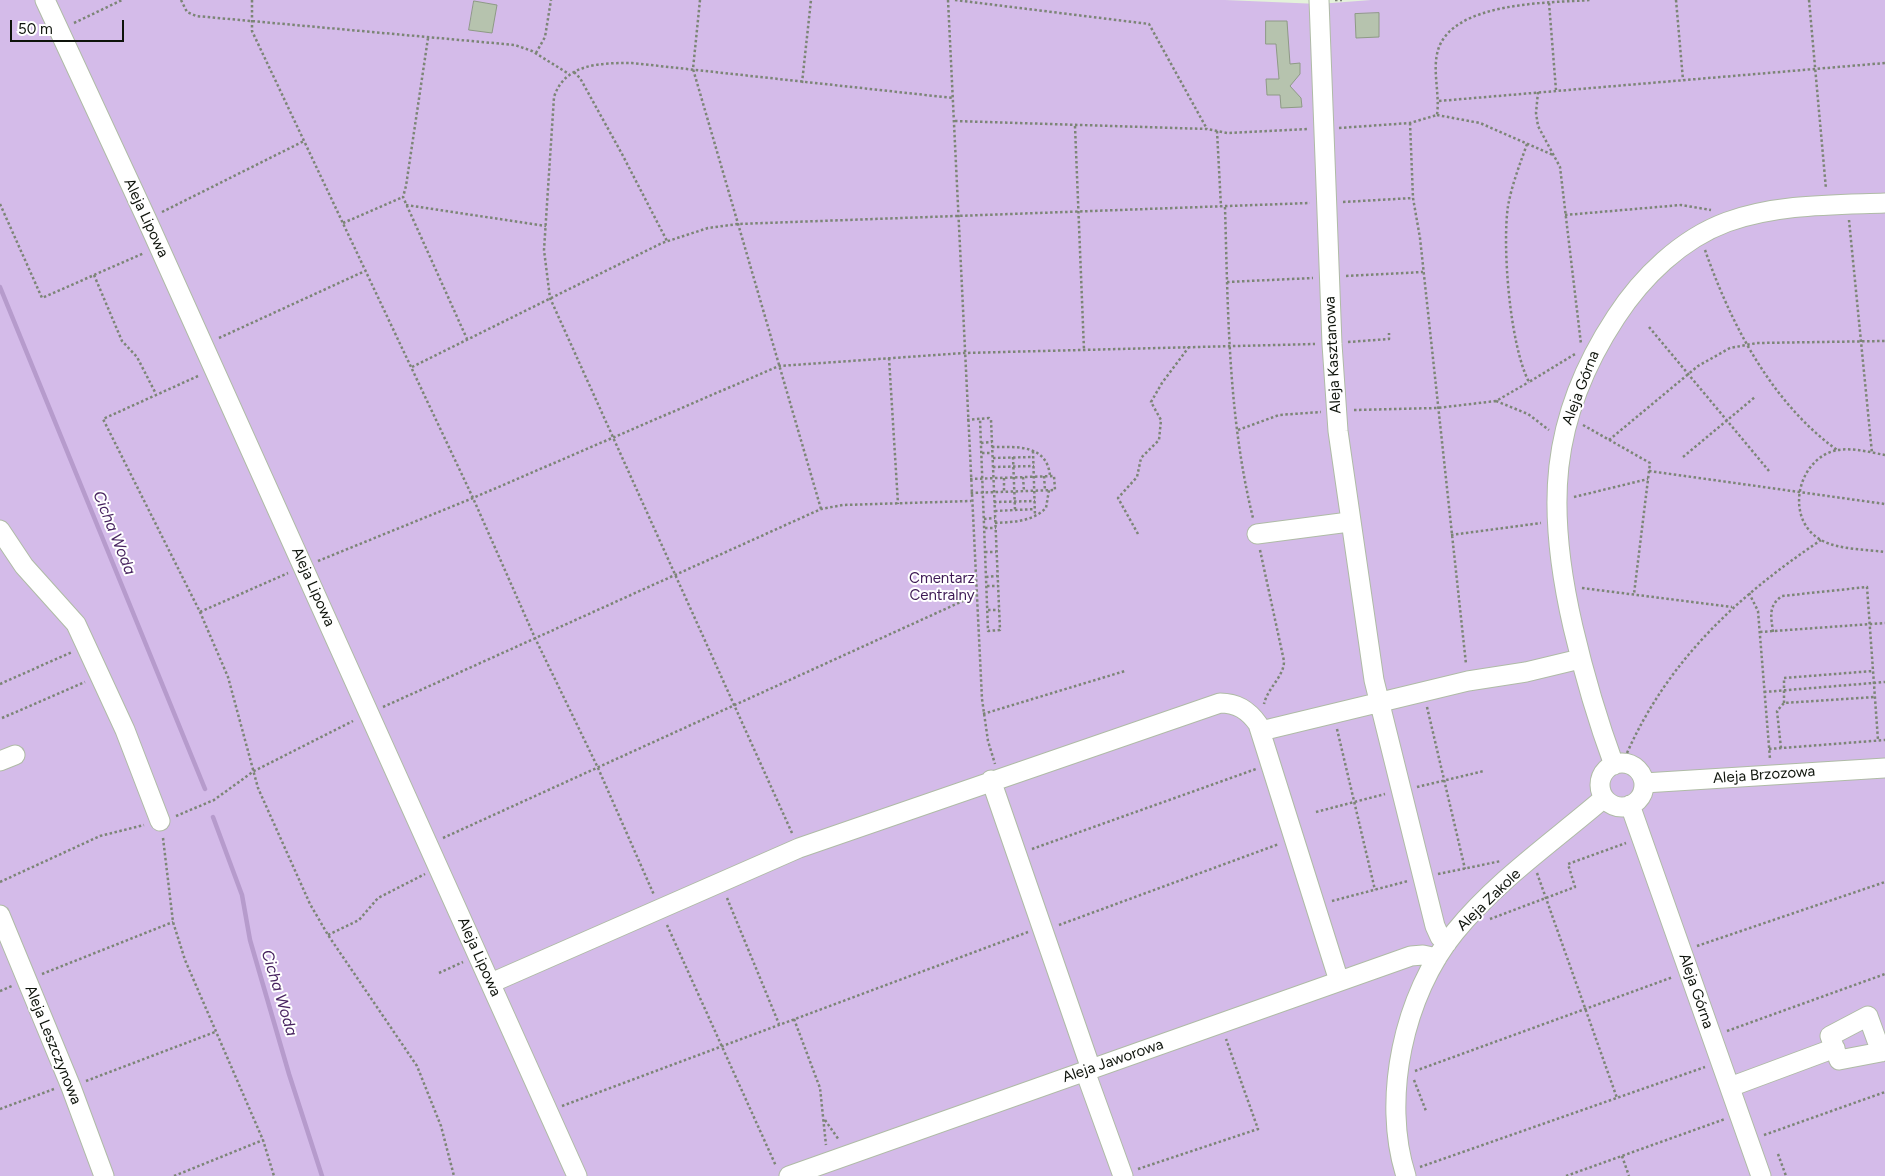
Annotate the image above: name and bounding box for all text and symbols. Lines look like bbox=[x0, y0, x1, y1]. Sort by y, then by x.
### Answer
scale bar bbox=[12, 10, 126, 42]
text: 50 m bbox=[18, 20, 53, 38]
street label: Aleja Lipowa bbox=[120, 176, 172, 260]
street label: Aleja Kasztanowa bbox=[1321, 296, 1345, 414]
street label: Aleja Górna bbox=[1559, 348, 1603, 428]
water label: Cicha Woda bbox=[88, 488, 140, 578]
street label: Aleja Lipowa bbox=[288, 545, 338, 629]
park label: Cmentarz Centralny bbox=[909, 570, 975, 605]
street label: Aleja Brzozowa bbox=[1712, 762, 1816, 788]
street label: Aleja Zakole bbox=[1453, 865, 1525, 935]
street label: Aleja Lipowa bbox=[454, 915, 504, 999]
water label: Cicha Woda bbox=[257, 948, 301, 1038]
street label: Aleja Górna bbox=[1675, 951, 1717, 1031]
street label: Aleja Leszczynowa bbox=[21, 983, 85, 1107]
street label: Aleja Jaworowa bbox=[1060, 1035, 1166, 1087]

